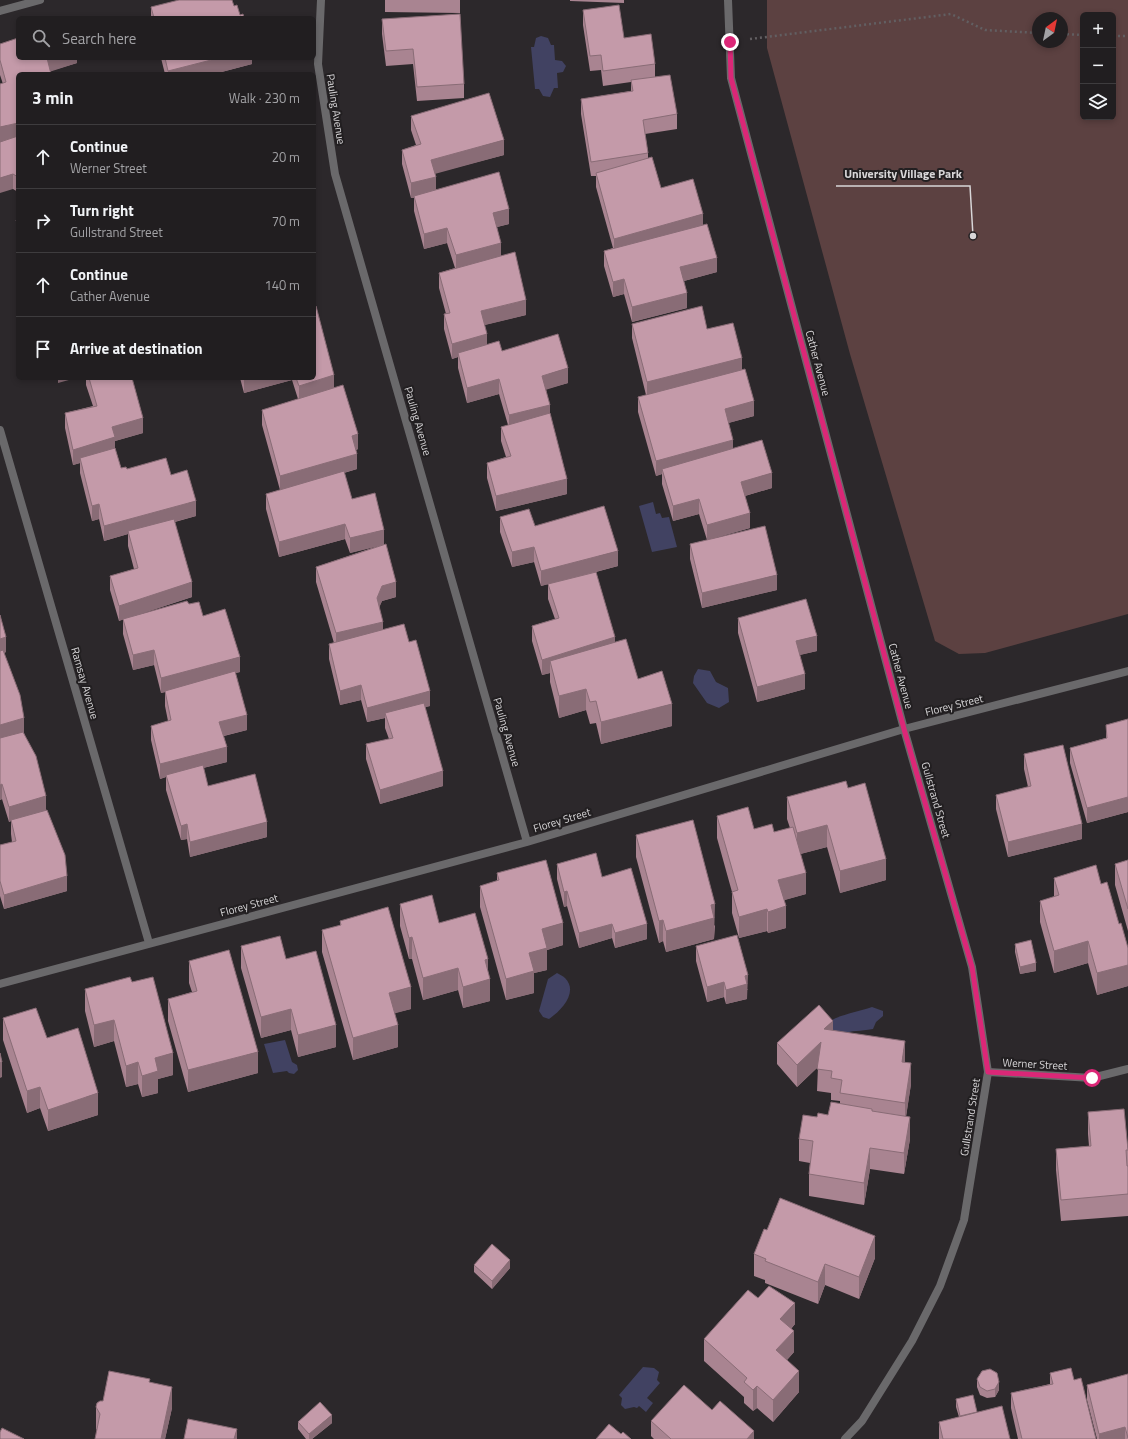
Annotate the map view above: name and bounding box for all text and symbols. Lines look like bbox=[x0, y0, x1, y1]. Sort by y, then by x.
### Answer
north arrow bbox=[1032, 12, 1068, 48]
map controls bbox=[1080, 12, 1116, 120]
button: + bbox=[1080, 12, 1116, 48]
search box bbox=[16, 16, 316, 60]
icon: search bbox=[30, 27, 52, 49]
text: Search here bbox=[62, 27, 136, 50]
route end bbox=[721, 33, 739, 51]
button: − bbox=[1080, 48, 1116, 84]
street label: Pauling Avenue bbox=[323, 73, 350, 146]
button: layers bbox=[1080, 84, 1116, 120]
text: 3 min bbox=[32, 85, 73, 111]
text: Walk · 230 m bbox=[229, 88, 300, 108]
text: Continue bbox=[70, 135, 128, 158]
icon: ahead bbox=[32, 146, 54, 168]
text: 20 m bbox=[272, 147, 300, 167]
text: Werner Street bbox=[70, 158, 147, 178]
callout: University Village Park bbox=[836, 162, 970, 186]
text: University Village Park bbox=[844, 164, 963, 183]
text: Turn right bbox=[70, 199, 134, 222]
icon: right bbox=[32, 210, 54, 232]
text: 70 m bbox=[272, 211, 300, 231]
text: Gullstrand Street bbox=[70, 222, 163, 242]
text: Continue bbox=[70, 263, 128, 286]
icon: ahead bbox=[32, 274, 54, 296]
text: 140 m bbox=[264, 275, 300, 295]
text: Cather Avenue bbox=[70, 286, 150, 306]
street label: Cather Avenue bbox=[802, 328, 835, 398]
text: Arrive at destination bbox=[70, 337, 203, 360]
icon: arrive bbox=[32, 338, 54, 360]
street label: Pauling Avenue bbox=[401, 385, 436, 458]
street label: Cather Avenue bbox=[885, 641, 918, 711]
street label: Ramsay Avenue bbox=[67, 645, 103, 721]
street label: Florey Street bbox=[923, 690, 985, 720]
street label: Pauling Avenue bbox=[490, 696, 525, 769]
street label: Gullstrand Street bbox=[917, 760, 955, 840]
street label: Florey Street bbox=[531, 804, 593, 836]
street label: Florey Street bbox=[218, 890, 280, 920]
street label: Werner Street bbox=[1002, 1054, 1068, 1074]
route start bbox=[1083, 1069, 1101, 1087]
street label: Gullstrand Street bbox=[956, 1077, 984, 1157]

